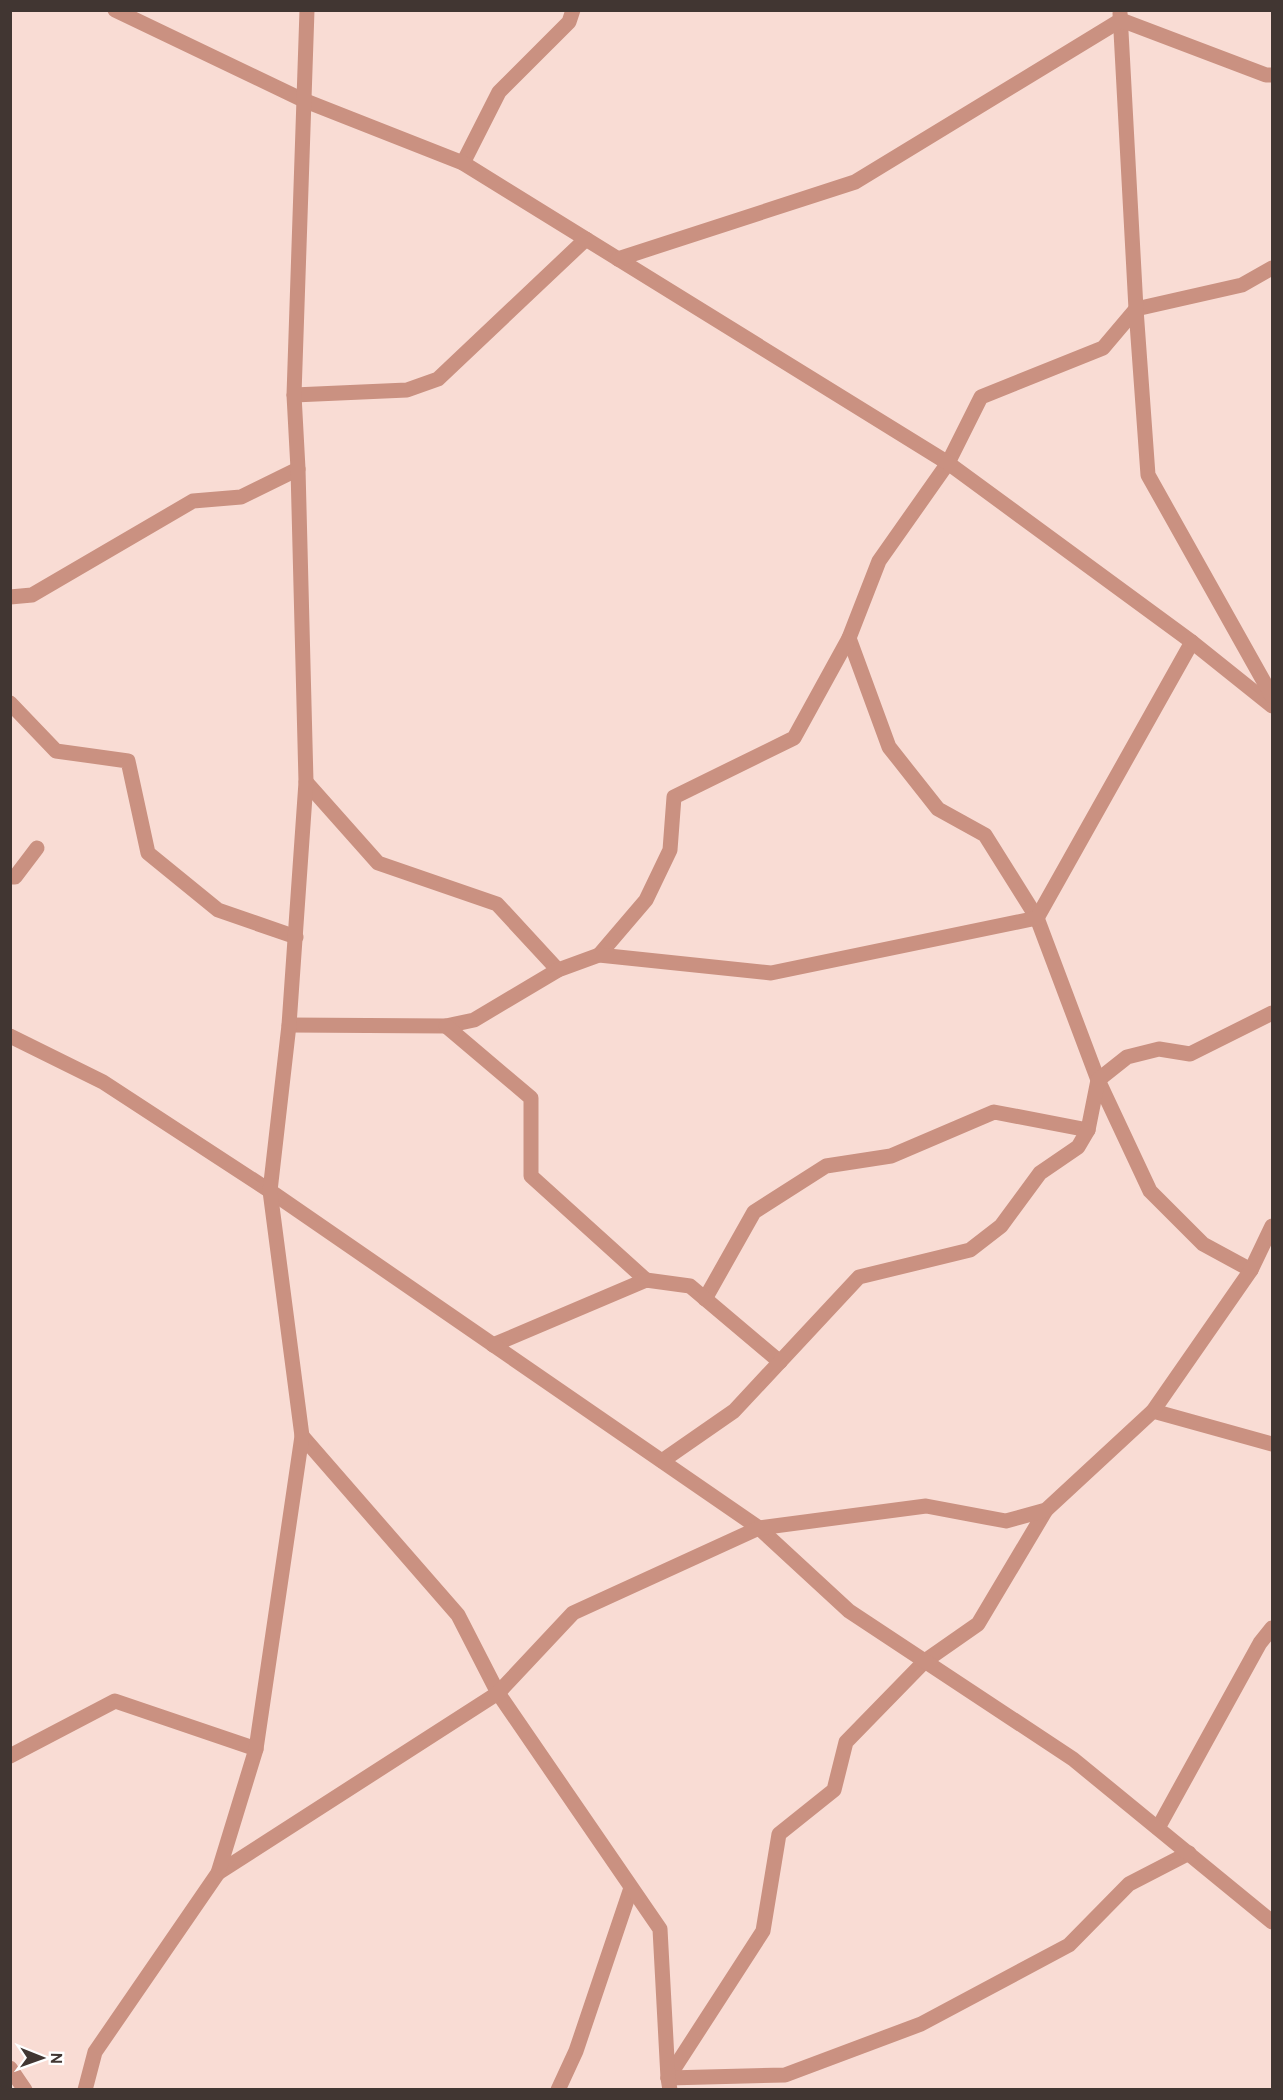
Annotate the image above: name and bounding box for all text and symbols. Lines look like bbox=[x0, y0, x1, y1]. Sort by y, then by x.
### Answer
north arrow bbox=[12, 2028, 72, 2088]
text: N bbox=[45, 2052, 65, 2064]

